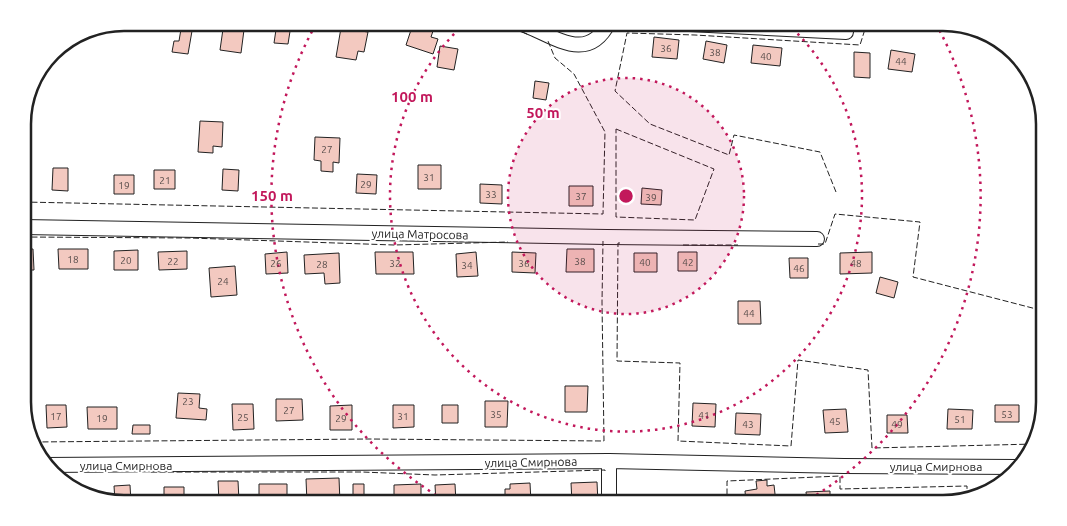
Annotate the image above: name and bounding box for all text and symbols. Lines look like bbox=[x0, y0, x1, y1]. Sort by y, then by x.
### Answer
house number: 36 bbox=[660, 43, 672, 54]
house number: 38 bbox=[709, 47, 721, 58]
house number: 40 bbox=[760, 51, 772, 62]
house number: 44 bbox=[895, 56, 907, 67]
text: 100 m bbox=[391, 88, 433, 105]
text: 50 m bbox=[526, 104, 560, 121]
house number: 27 bbox=[321, 144, 333, 155]
house number: 31 bbox=[423, 172, 435, 183]
house number: 21 bbox=[159, 175, 171, 186]
house number: 29 bbox=[360, 179, 372, 190]
house number: 19 bbox=[118, 180, 130, 191]
text: 150 m bbox=[251, 187, 293, 204]
centre of rings bbox=[617, 187, 635, 205]
house number: 33 bbox=[485, 189, 497, 200]
house number: 37 bbox=[575, 191, 587, 202]
house number: 39 bbox=[645, 192, 657, 203]
street label: улица Матросова bbox=[371, 227, 469, 241]
house number: 18 bbox=[67, 254, 79, 265]
house number: 20 bbox=[120, 255, 132, 266]
house number: 22 bbox=[167, 256, 179, 267]
house number: 38 bbox=[574, 256, 586, 267]
house number: 40 bbox=[639, 257, 651, 268]
house number: 42 bbox=[682, 257, 694, 268]
house number: 26 bbox=[270, 258, 282, 269]
house number: 32 bbox=[389, 258, 401, 269]
house number: 36 bbox=[518, 258, 530, 269]
house number: 48 bbox=[850, 258, 862, 269]
house number: 28 bbox=[316, 259, 328, 270]
house number: 34 bbox=[461, 260, 473, 271]
house number: 46 bbox=[793, 263, 805, 274]
house number: 24 bbox=[217, 276, 229, 287]
house number: 44 bbox=[743, 308, 755, 319]
house number: 23 bbox=[182, 396, 194, 407]
house number: 27 bbox=[283, 405, 295, 416]
house number: 35 bbox=[490, 409, 502, 420]
house number: 53 bbox=[1001, 409, 1013, 420]
house number: 41 bbox=[698, 410, 710, 421]
house number: 17 bbox=[50, 411, 62, 422]
house number: 31 bbox=[397, 411, 409, 422]
house number: 25 bbox=[237, 412, 249, 423]
house number: 19 bbox=[96, 413, 108, 424]
house number: 29 bbox=[335, 413, 347, 424]
house number: 51 bbox=[954, 414, 966, 425]
house number: 45 bbox=[829, 416, 841, 427]
house number: 43 bbox=[742, 419, 754, 430]
house number: 49 bbox=[891, 419, 903, 430]
street label: улица Смирнова bbox=[485, 455, 577, 469]
street label: улица Смирнова bbox=[80, 459, 172, 472]
street label: улица Смирнова bbox=[890, 460, 982, 473]

